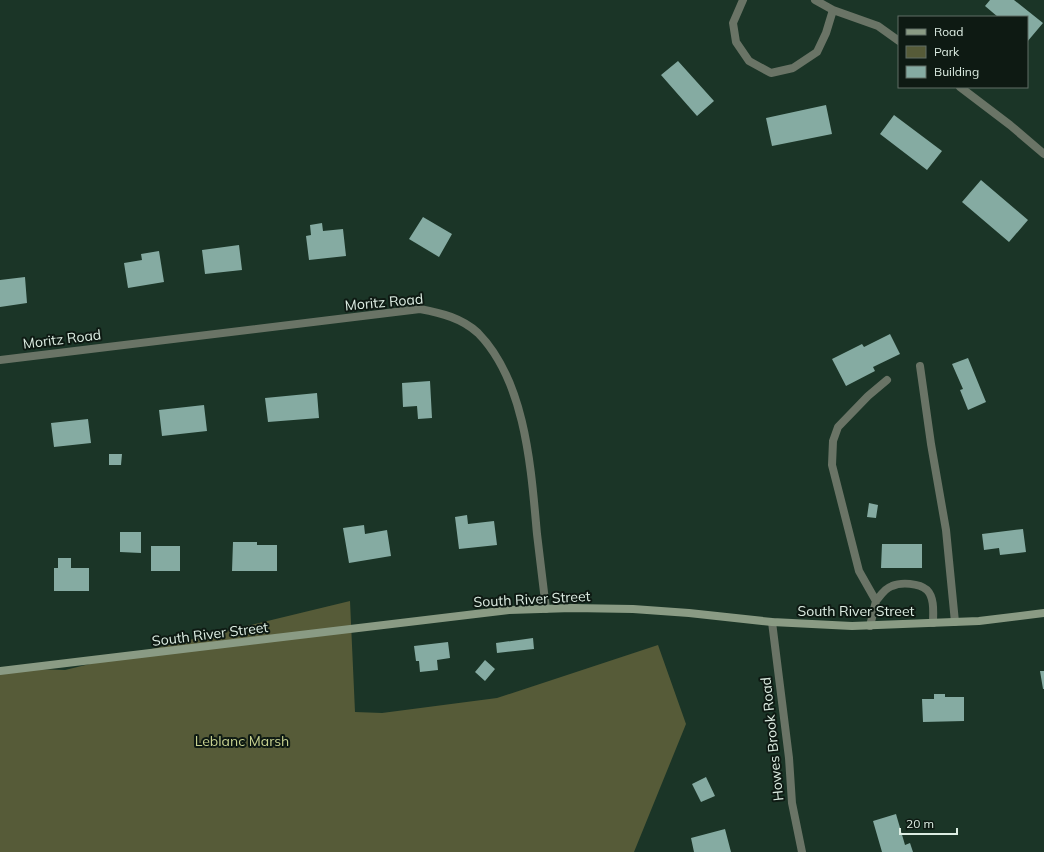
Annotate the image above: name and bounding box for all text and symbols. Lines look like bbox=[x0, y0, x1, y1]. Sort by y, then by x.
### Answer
legend bbox=[898, 16, 1028, 88]
text: Road bbox=[934, 24, 963, 39]
text: Park bbox=[934, 44, 960, 59]
text: Building bbox=[934, 64, 979, 79]
street label: Moritz Road bbox=[344, 290, 424, 314]
street label: Moritz Road bbox=[22, 325, 102, 353]
street label: South River Street bbox=[473, 587, 591, 611]
street label: South River Street bbox=[798, 602, 915, 620]
street label: South River Street bbox=[151, 618, 269, 650]
street label: Howes Brook Road bbox=[757, 676, 787, 802]
park label: Leblanc Marsh bbox=[195, 732, 289, 750]
scale bar bbox=[900, 810, 957, 836]
text: 20 m bbox=[906, 816, 934, 831]

